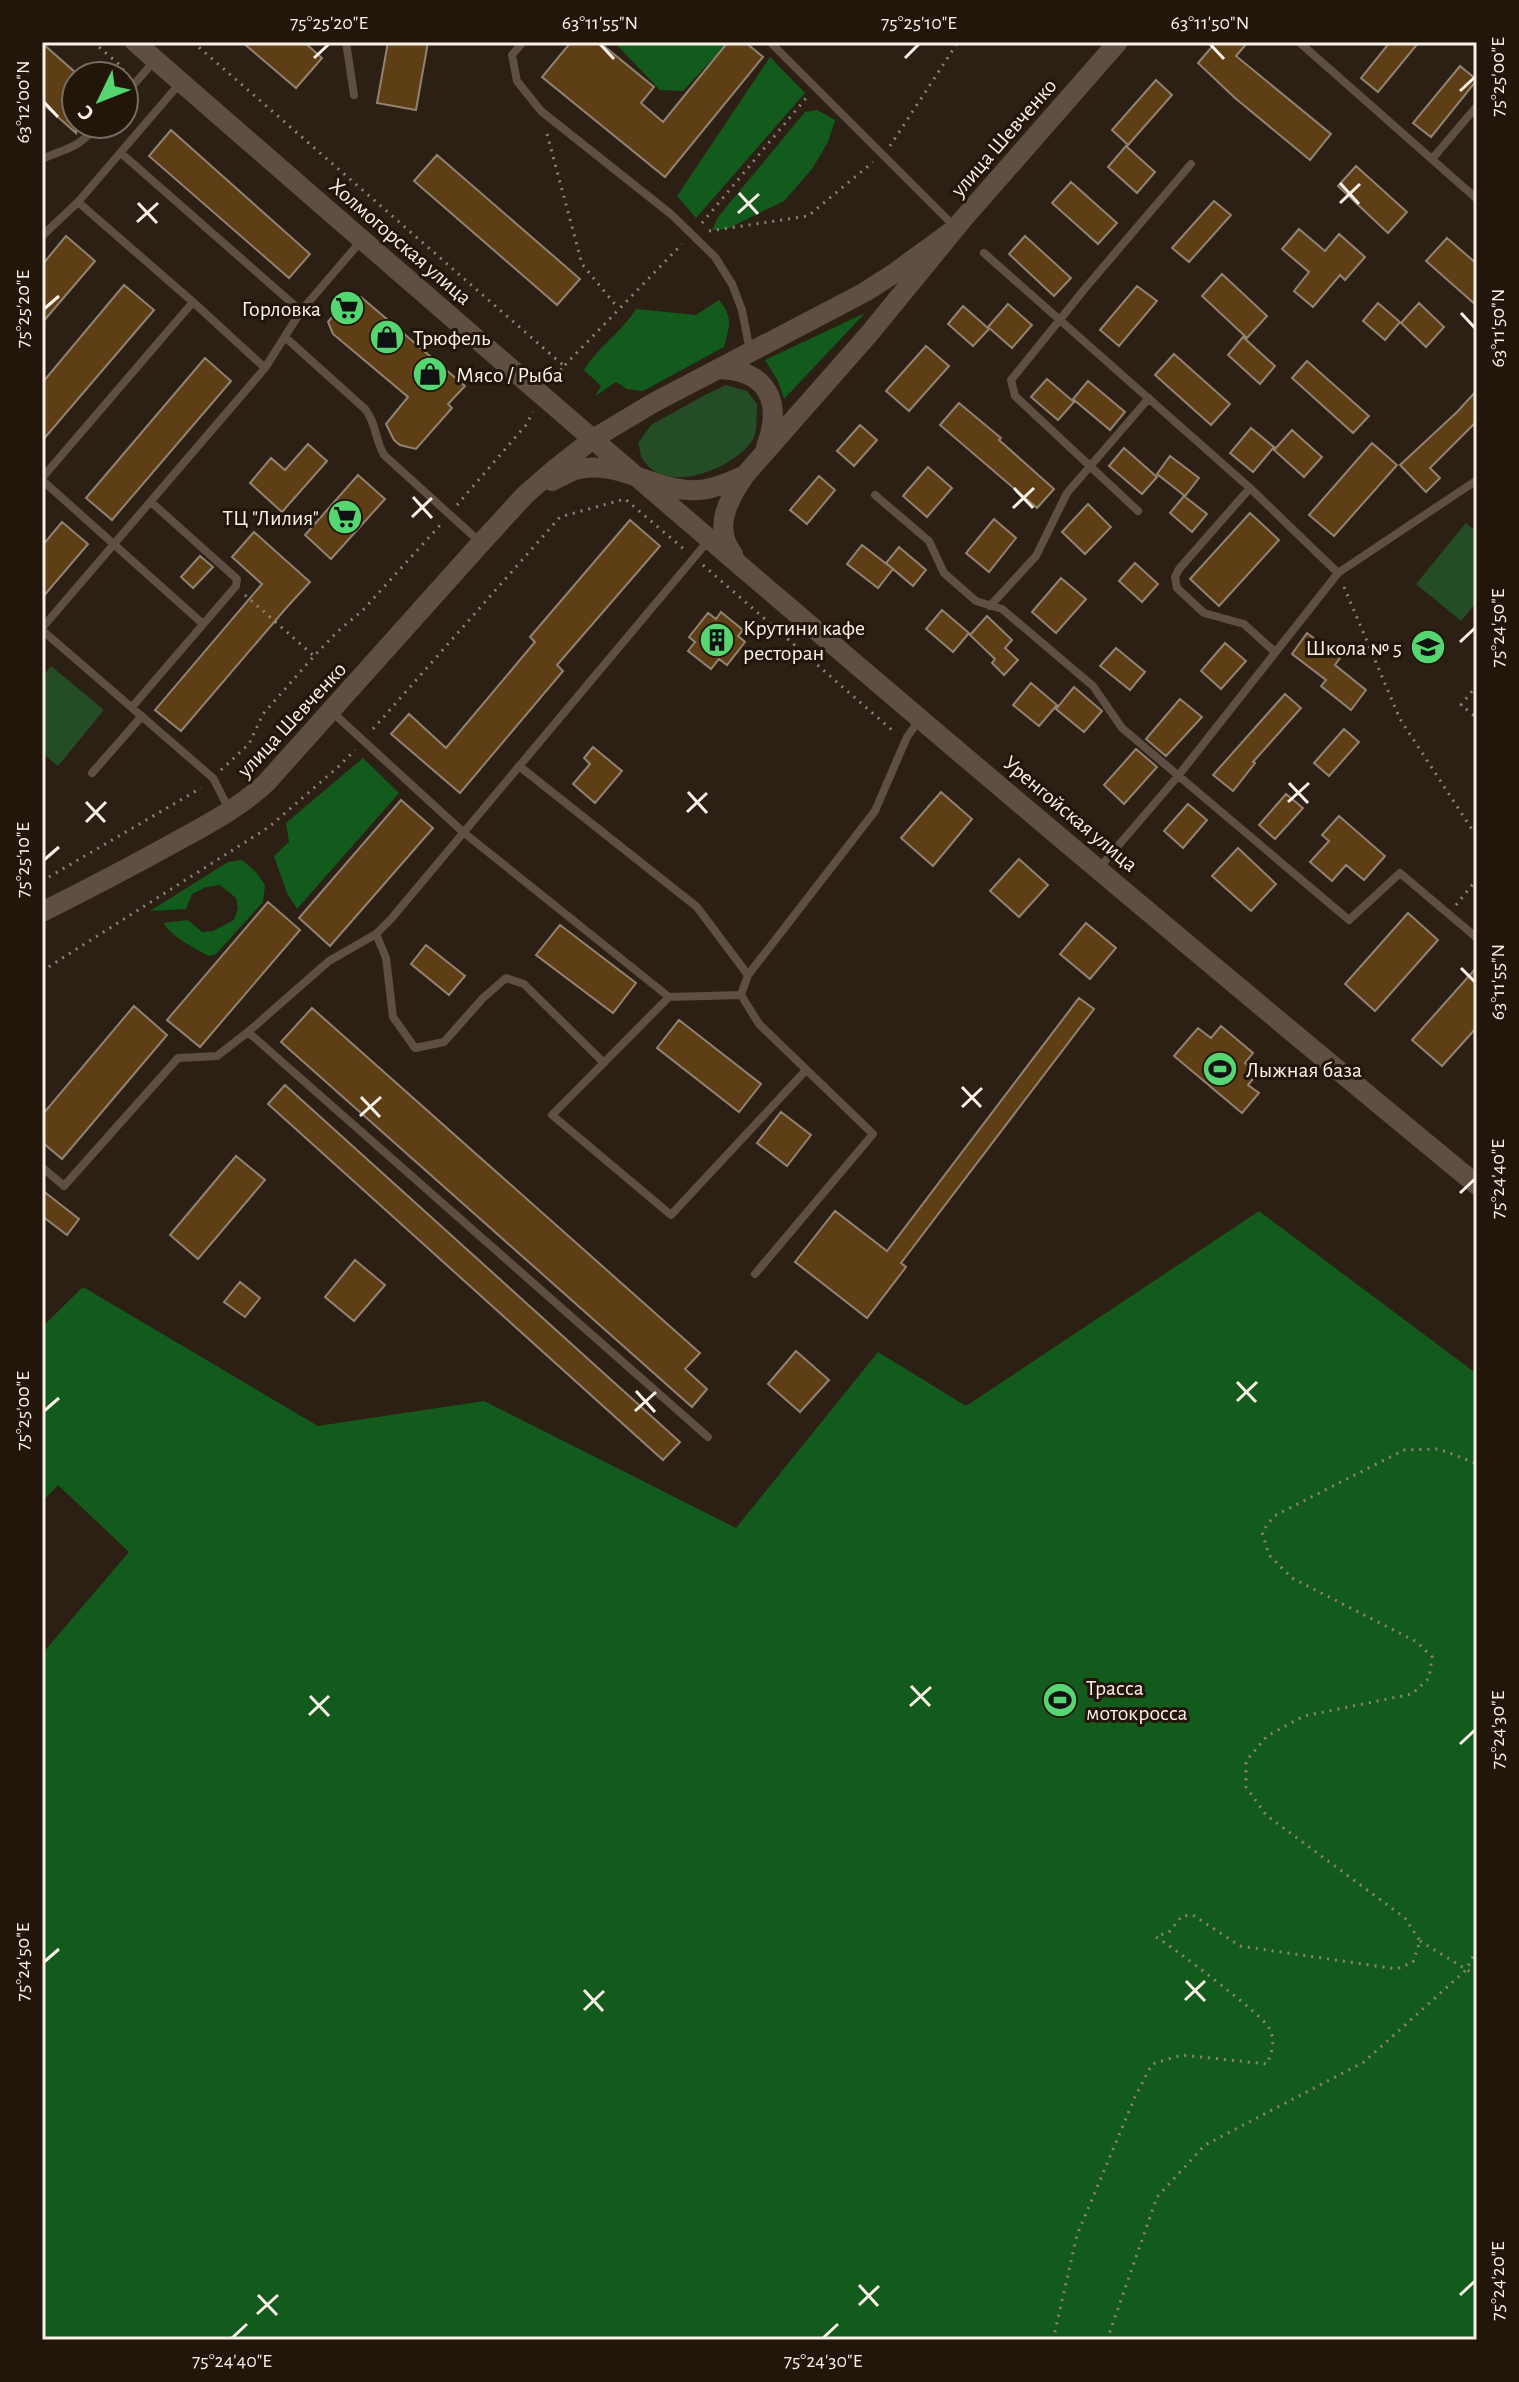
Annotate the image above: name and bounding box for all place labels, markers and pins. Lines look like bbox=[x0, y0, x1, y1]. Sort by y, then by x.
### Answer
supermarket icon: Горловка bbox=[328, 289, 366, 327]
place label: Горловка bbox=[242, 298, 321, 320]
shop icon: Трюфель bbox=[368, 318, 406, 356]
place label: Трюфель bbox=[413, 327, 491, 349]
shop icon: Мясо / Рыба bbox=[411, 355, 449, 393]
place label: Мясо / Рыба bbox=[456, 364, 563, 386]
supermarket icon: ТЦ "Лилия" bbox=[326, 498, 364, 536]
place label: ТЦ "Лилия" bbox=[223, 507, 319, 529]
place label: Крутини кафе ресторан bbox=[743, 617, 865, 664]
building icon: Крутини кафе ресторан bbox=[698, 621, 736, 659]
school or university icon: Школа № 5 bbox=[1409, 628, 1447, 666]
place label: Школа № 5 bbox=[1306, 637, 1402, 659]
sports icon: Лыжная база bbox=[1201, 1050, 1239, 1088]
place label: Лыжная база bbox=[1246, 1059, 1362, 1081]
place label: Трасса мотокросса bbox=[1086, 1677, 1188, 1724]
sports icon: Трасса мотокросса bbox=[1041, 1681, 1079, 1719]

